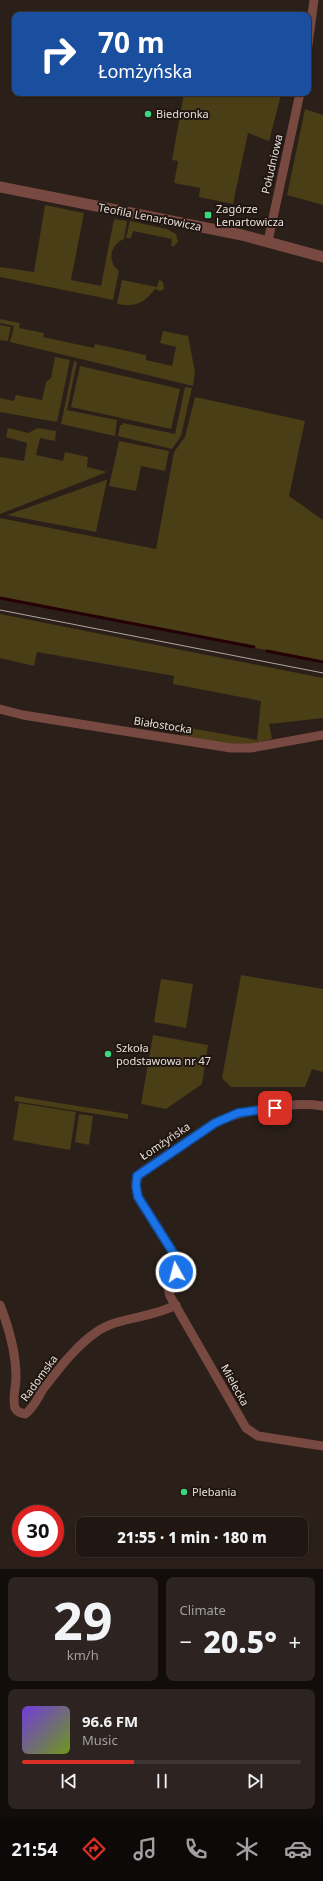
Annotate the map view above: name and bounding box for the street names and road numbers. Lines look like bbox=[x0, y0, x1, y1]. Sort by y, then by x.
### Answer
street label: Południowa bbox=[257, 133, 286, 195]
street label: Teofila Lenartowicza bbox=[97, 199, 203, 234]
street label: Białostocka bbox=[133, 712, 193, 737]
street label: Łomżyńska bbox=[137, 1118, 193, 1163]
street label: Radomska bbox=[17, 1351, 61, 1404]
street label: Mielecka bbox=[218, 1361, 253, 1408]

